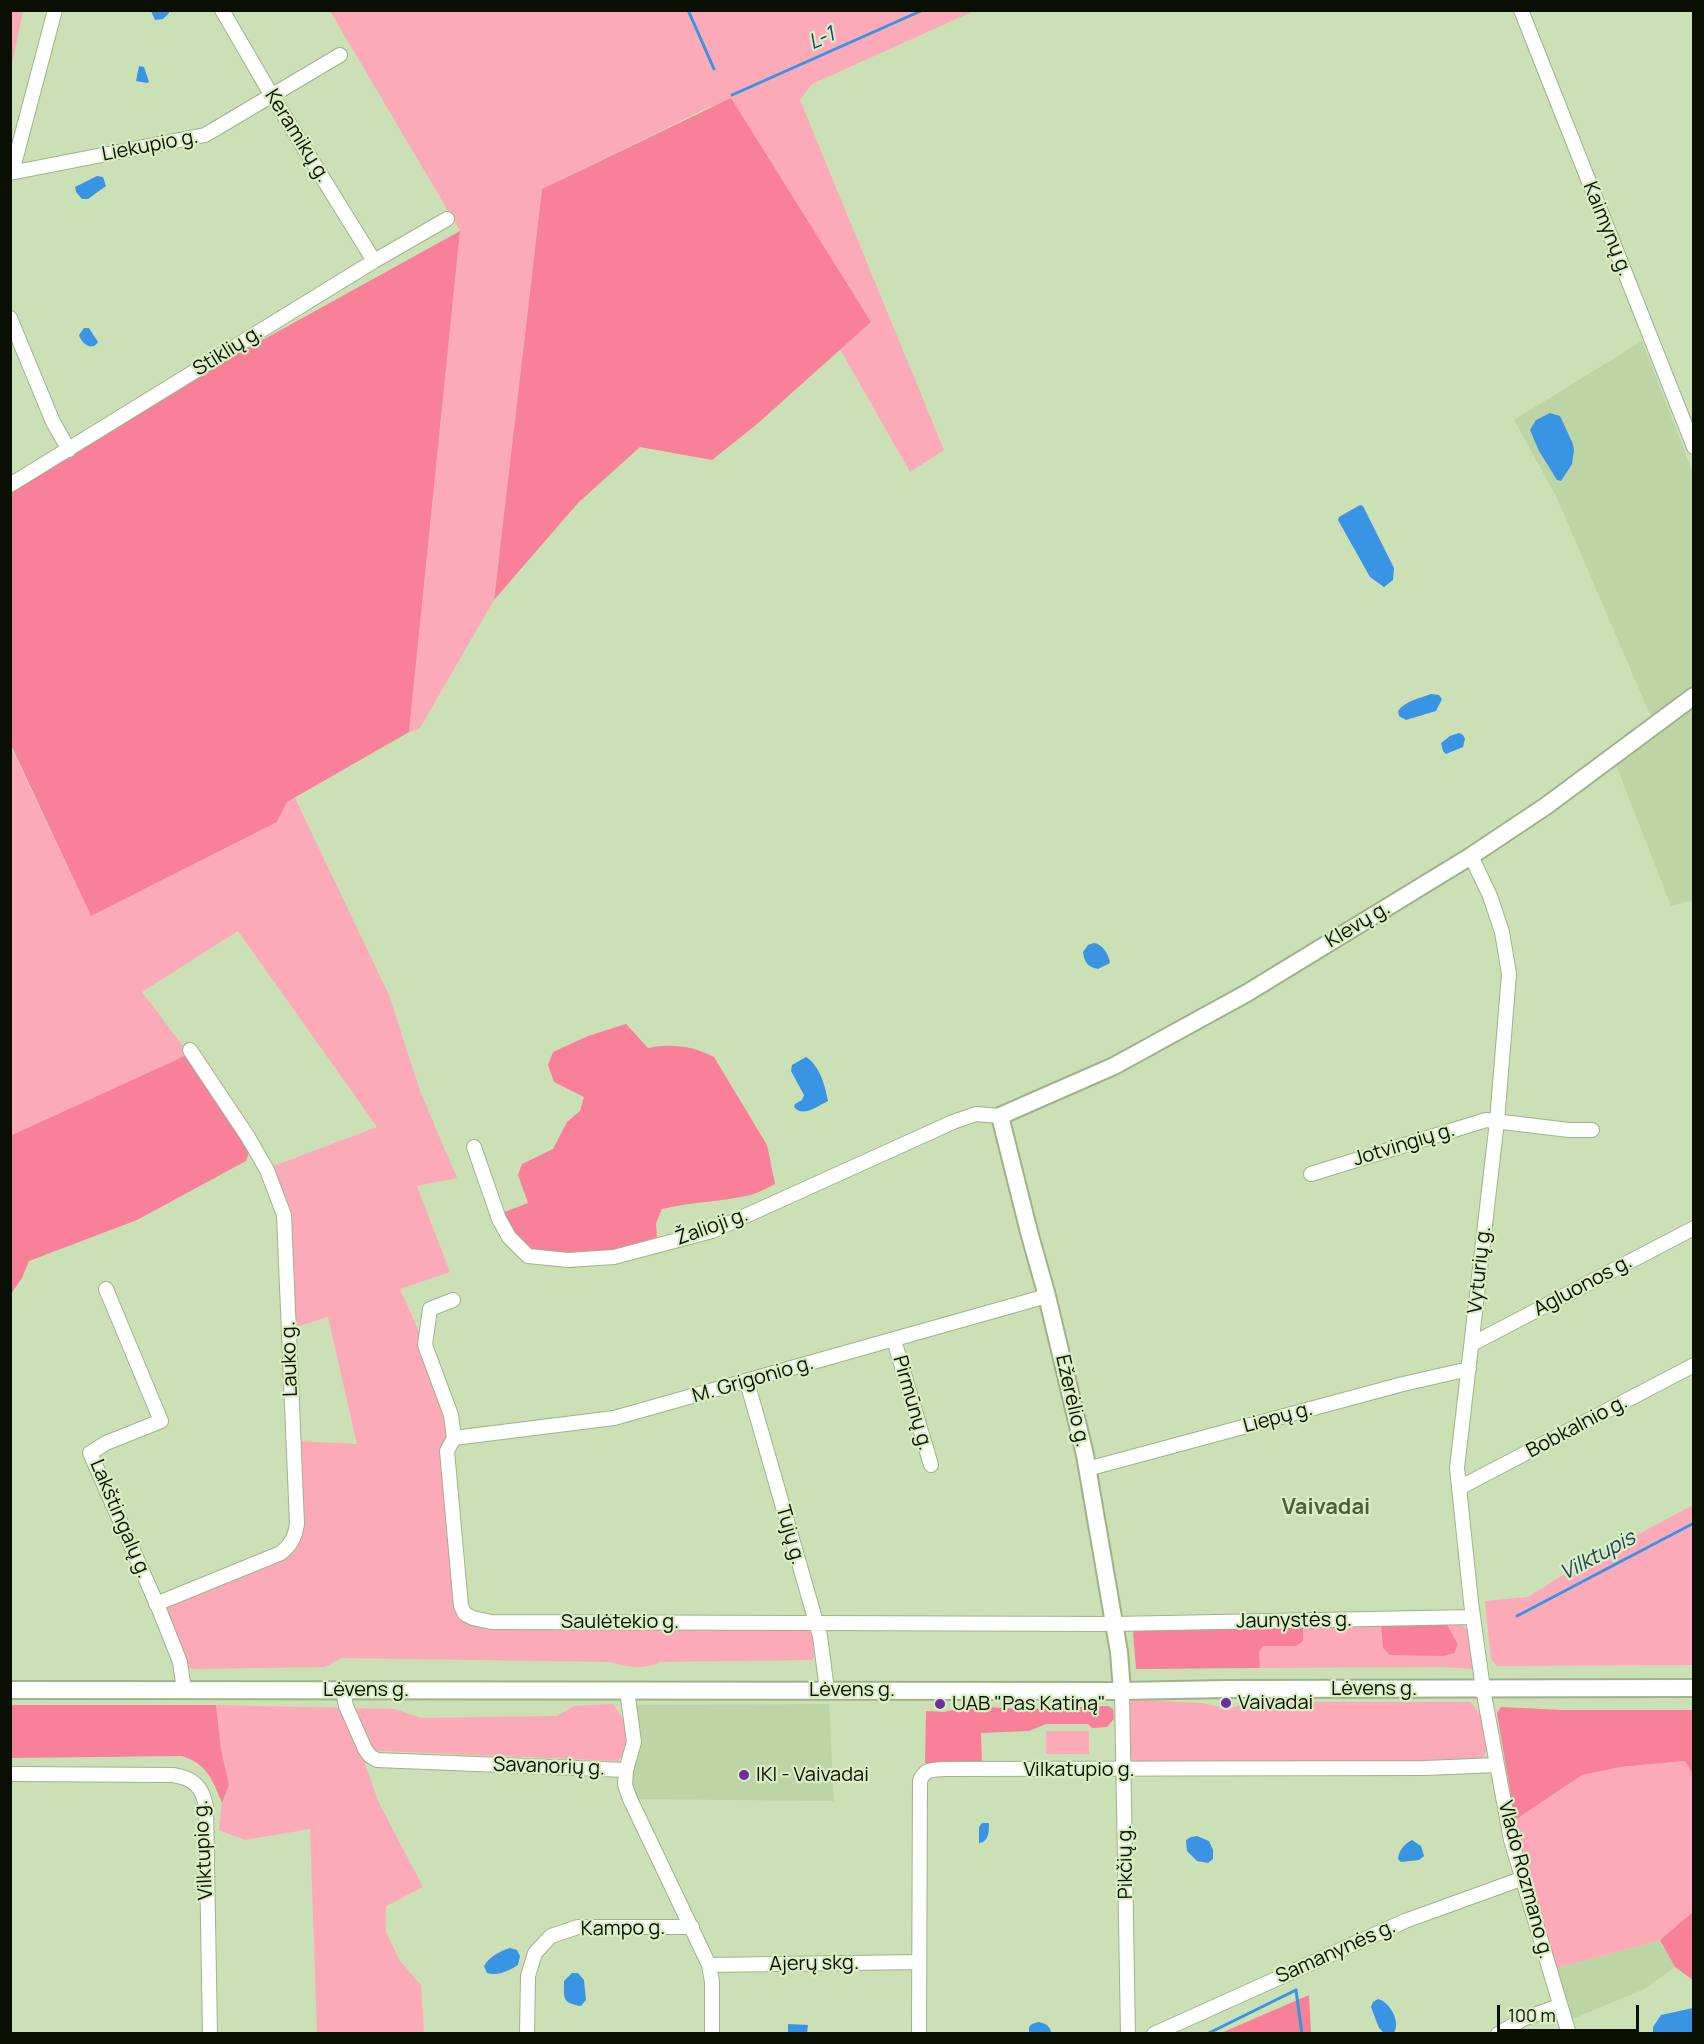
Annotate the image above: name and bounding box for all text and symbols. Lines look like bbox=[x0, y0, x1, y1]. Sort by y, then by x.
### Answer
water label: L-1 bbox=[805, 22, 839, 56]
street label: Keramikų g. bbox=[259, 85, 335, 187]
street label: Liekupio g. bbox=[100, 125, 200, 167]
street label: Kaimynų g. bbox=[1577, 178, 1637, 280]
street label: Stiklių g. bbox=[189, 320, 267, 382]
street label: Klevų g. bbox=[1321, 896, 1395, 954]
street label: Jotvingių g. bbox=[1350, 1118, 1458, 1172]
street label: Žalioji g. bbox=[673, 1203, 751, 1251]
street label: Vyturių g. bbox=[1463, 1225, 1497, 1315]
street label: Agluonos g. bbox=[1530, 1250, 1636, 1322]
street label: Lauko g. bbox=[277, 1321, 303, 1397]
street label: M. Grigonio g. bbox=[690, 1351, 816, 1409]
street label: Pirmūnų g. bbox=[887, 1353, 937, 1453]
street label: Ežerėlio g. bbox=[1050, 1353, 1094, 1449]
street label: Bobkalnio g. bbox=[1522, 1390, 1632, 1464]
street label: Liepų g. bbox=[1241, 1397, 1315, 1439]
street label: Lakštingalų g. bbox=[84, 1456, 156, 1582]
district label: Vaivadai bbox=[1282, 1495, 1370, 1521]
street label: Tujų g. bbox=[770, 1503, 810, 1567]
water label: Vilktupis bbox=[1556, 1526, 1640, 1586]
street label: Jaunystės g. bbox=[1236, 1608, 1352, 1634]
street label: Saulėtekio g. bbox=[561, 1610, 679, 1634]
street label: Lėvens g. bbox=[1331, 1677, 1417, 1701]
street label: Lėvens g. bbox=[323, 1678, 409, 1702]
street label: Lėvens g. bbox=[809, 1678, 895, 1702]
place label: Vaivadai bbox=[1238, 1691, 1313, 1715]
place label: UAB "Pas Katiną" bbox=[952, 1692, 1106, 1716]
marker: Vaivadai bbox=[1219, 1696, 1233, 1710]
marker: UAB "Pas Katiną" bbox=[933, 1697, 947, 1711]
street label: Savanorių g. bbox=[493, 1753, 605, 1781]
street label: Vilkatupio g. bbox=[1023, 1758, 1135, 1782]
place label: IKI - Vaivadai bbox=[756, 1763, 869, 1787]
marker: IKI - Vaivadai bbox=[737, 1768, 751, 1782]
street label: Vlado Rozmano g. bbox=[1492, 1798, 1558, 1962]
street label: Vilktupio g. bbox=[189, 1799, 219, 1901]
street label: Pikčių g. bbox=[1113, 1824, 1139, 1900]
street label: Samanynės g. bbox=[1272, 1915, 1400, 1989]
street label: Kampo g. bbox=[581, 1916, 665, 1942]
street label: Ajerų skg. bbox=[769, 1951, 859, 1977]
scale bar bbox=[1500, 1993, 1642, 2031]
text: 100 m bbox=[1508, 2003, 1556, 2027]

